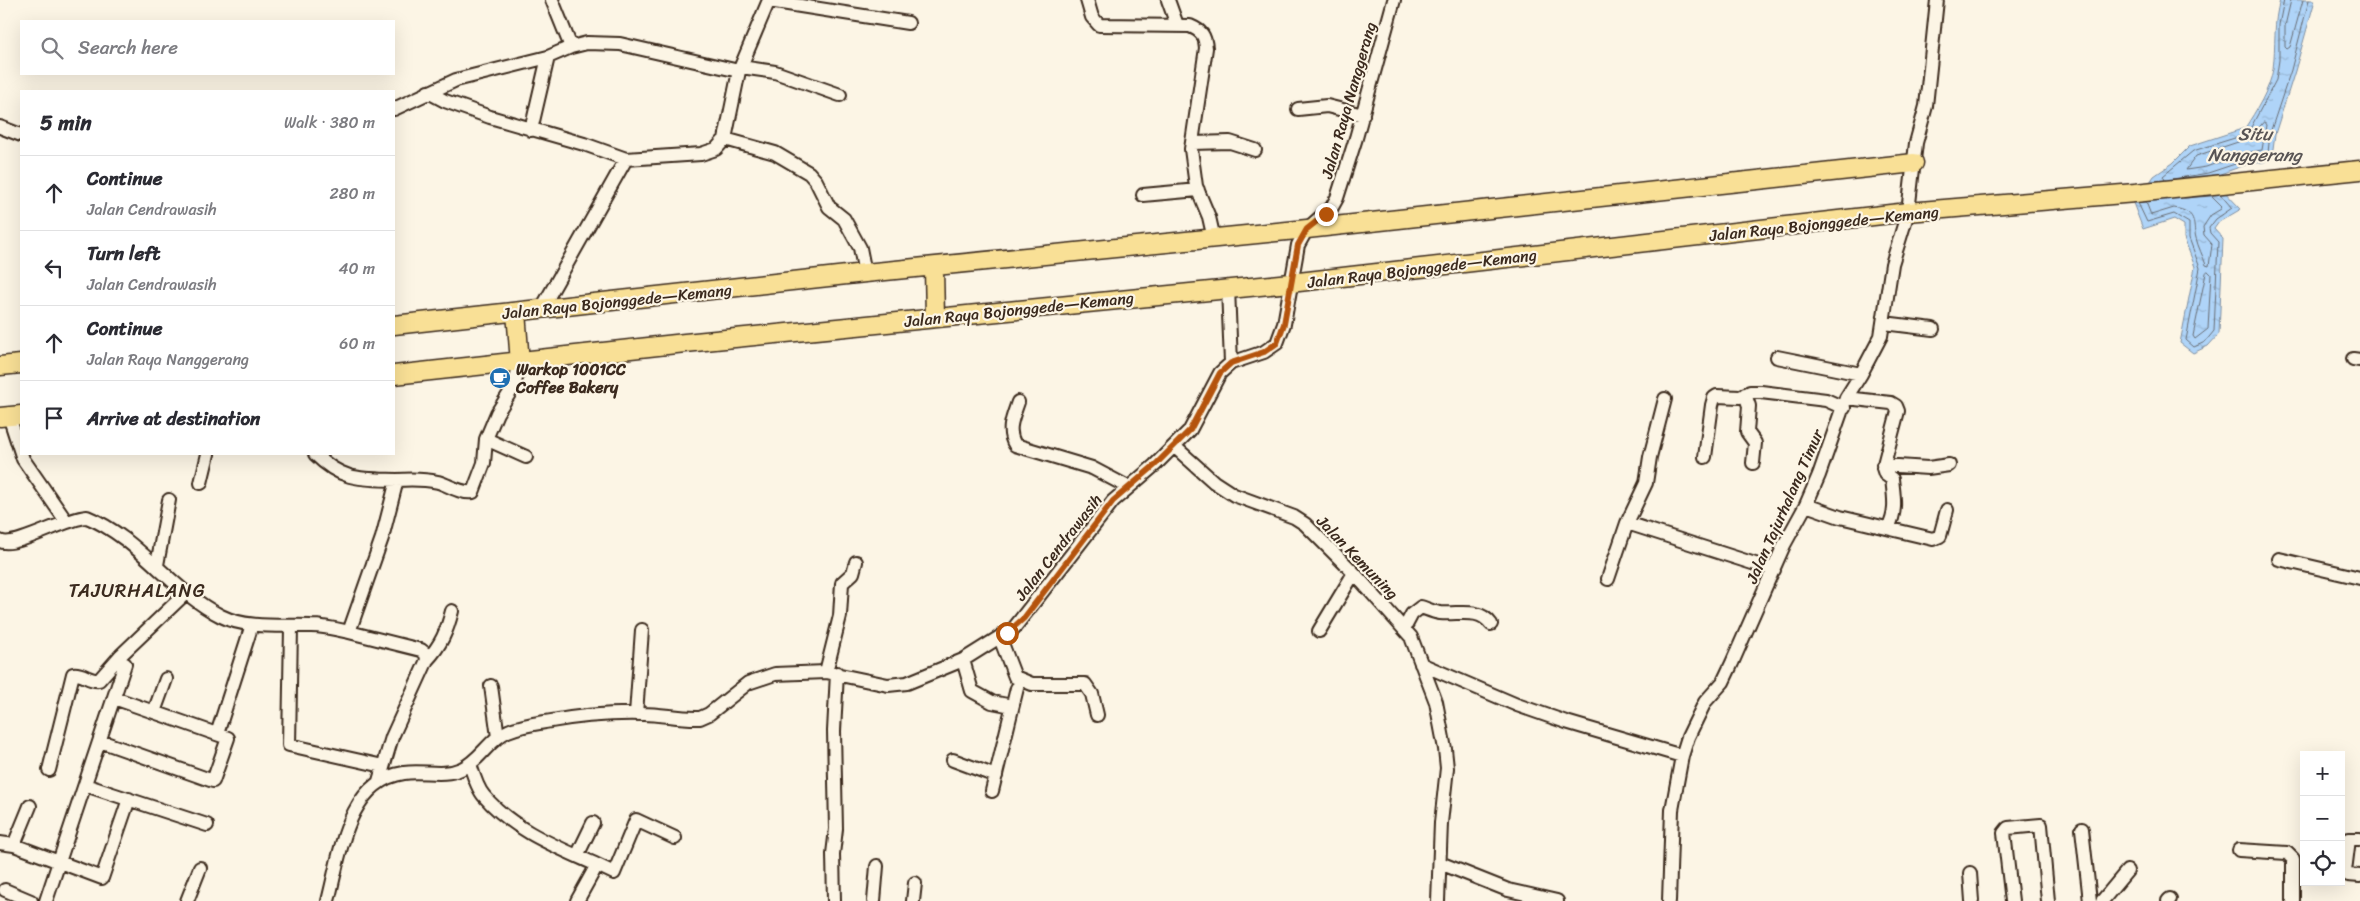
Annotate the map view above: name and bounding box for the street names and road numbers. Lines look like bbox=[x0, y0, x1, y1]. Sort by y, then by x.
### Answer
street label: Jalan Raya Nanggerang bbox=[1312, 18, 1385, 183]
street label: Jalan Raya Bojonggede—Kemang bbox=[1707, 197, 1940, 250]
street label: Jalan Raya Bojonggede—Kemang bbox=[1305, 240, 1538, 297]
street label: Jalan Raya Bojonggede—Kemang bbox=[500, 275, 733, 328]
street label: Jalan Raya Bojonggede—Kemang bbox=[902, 283, 1135, 336]
street label: Jalan Tajurhalang Timur bbox=[1737, 423, 1832, 589]
street label: Jalan Cendrawasih bbox=[1006, 487, 1110, 608]
street label: Jalan Kemuning bbox=[1309, 507, 1406, 607]

